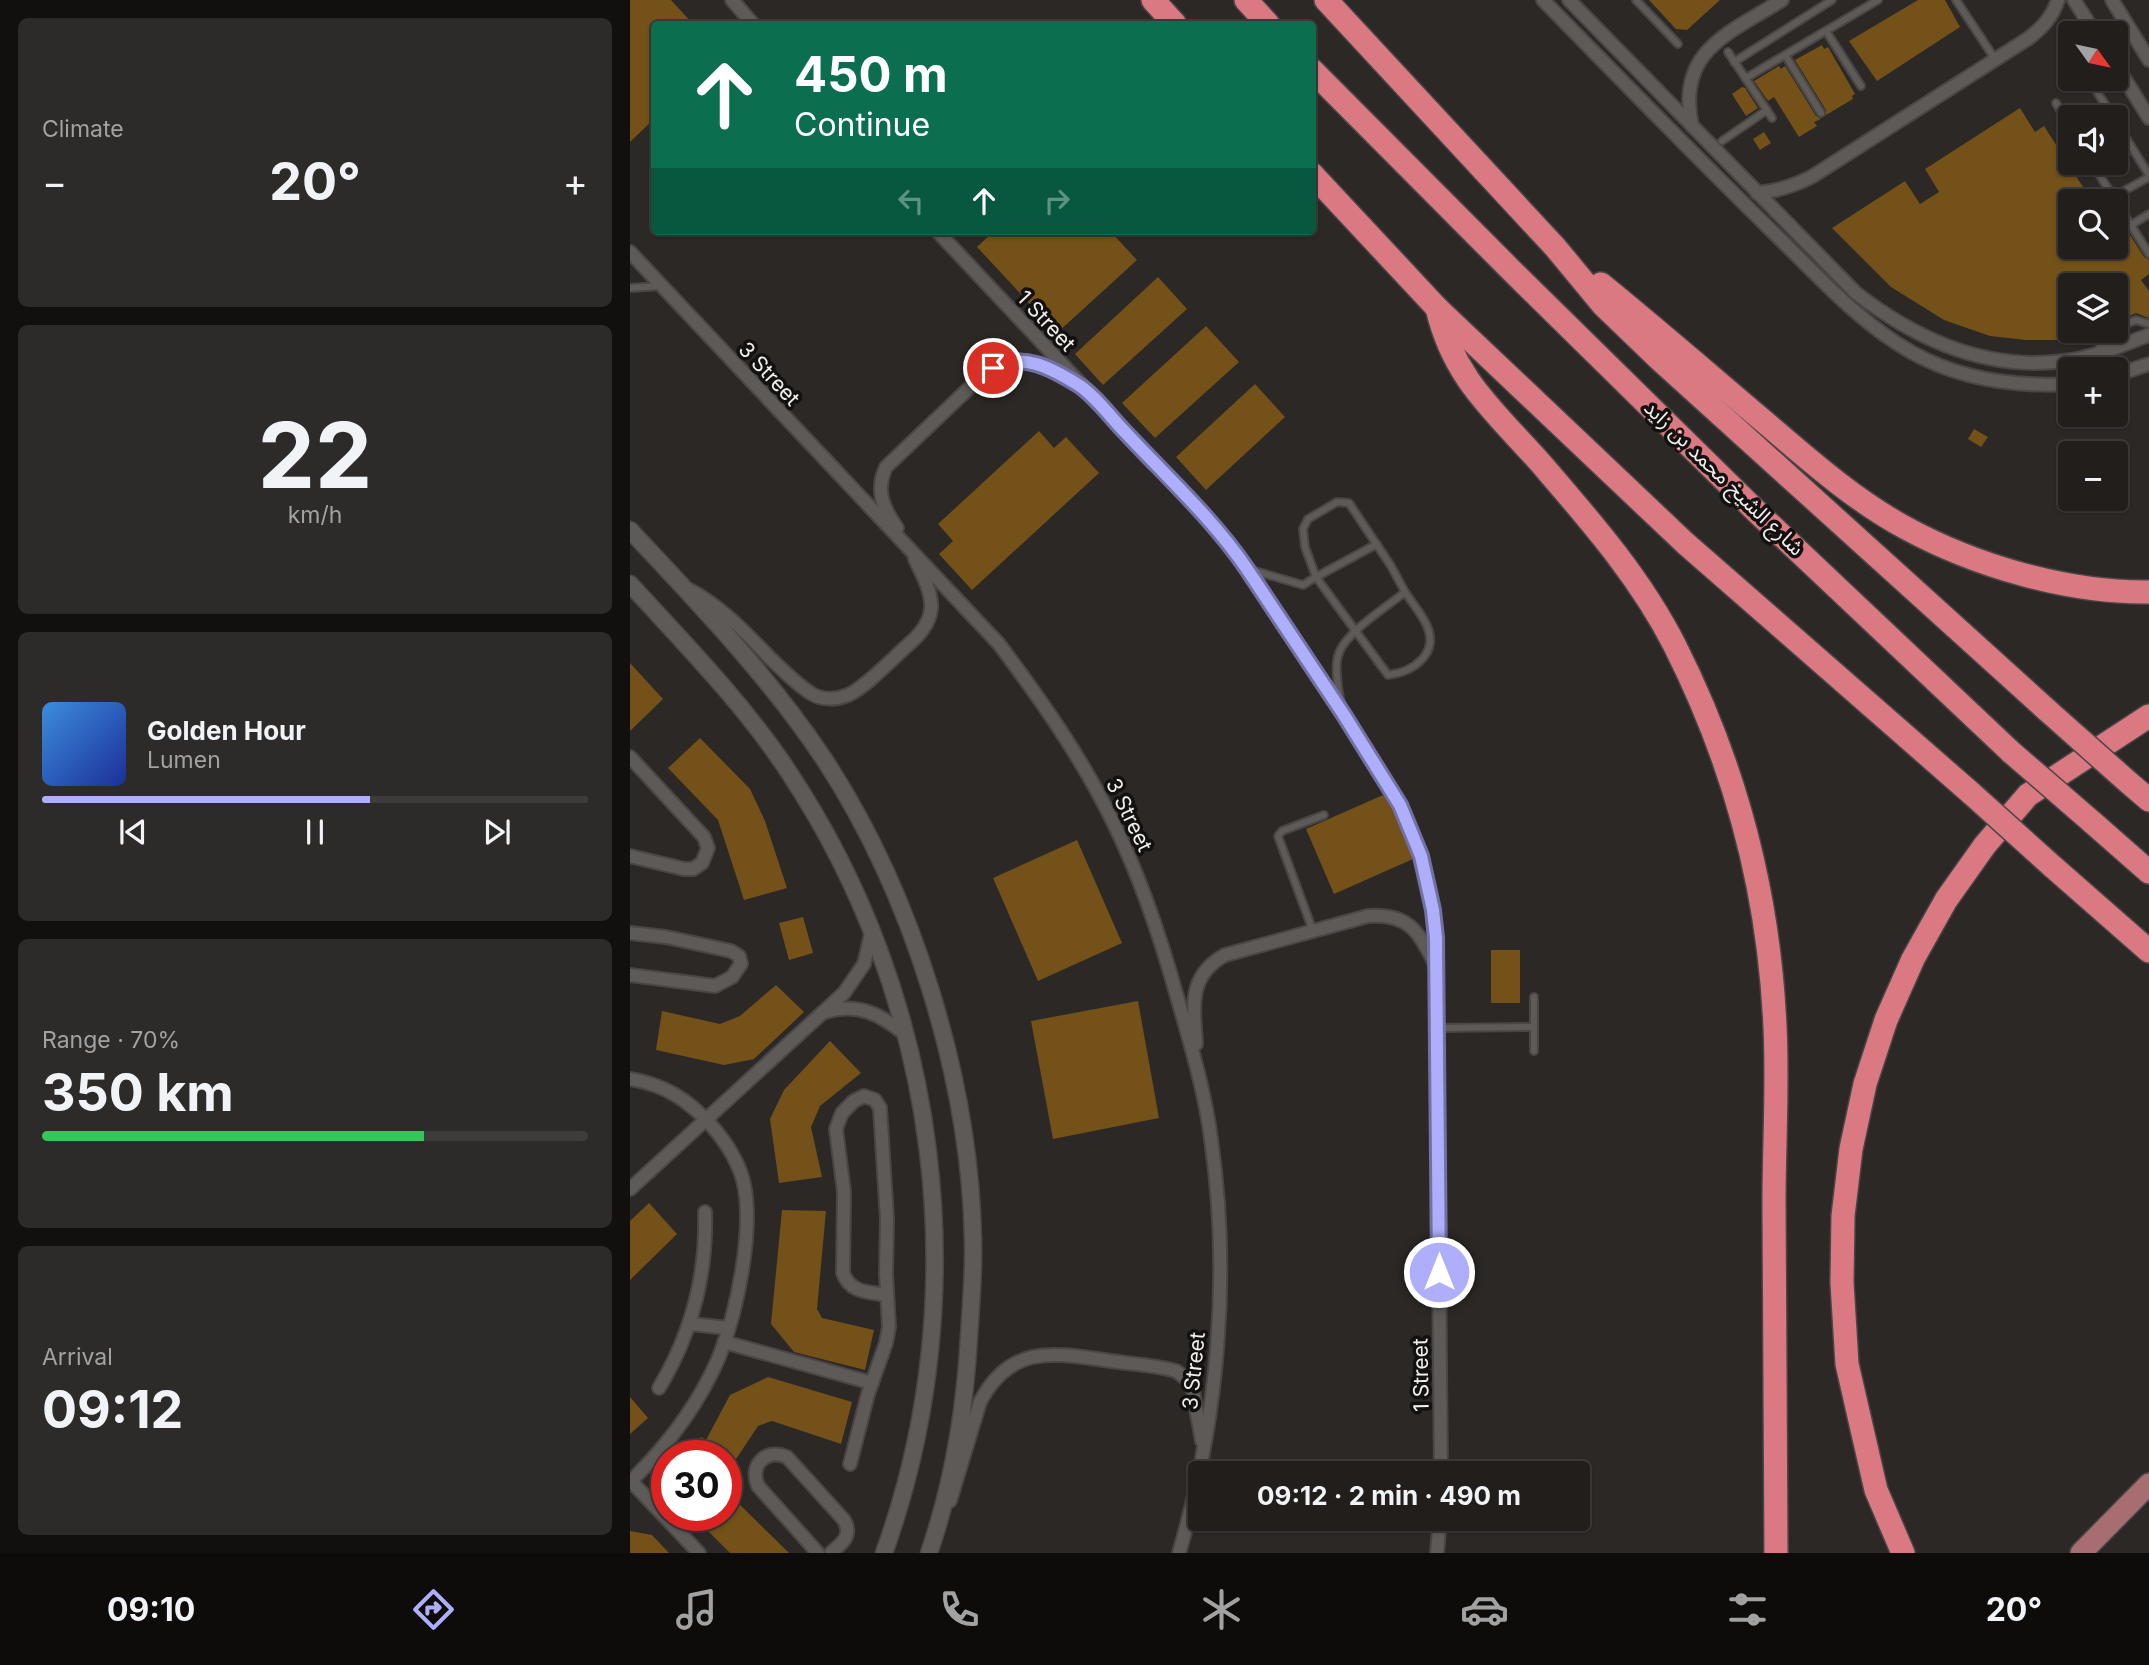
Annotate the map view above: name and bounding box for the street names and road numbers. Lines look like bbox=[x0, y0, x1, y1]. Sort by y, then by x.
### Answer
street label: 1 Street bbox=[1012, 285, 1081, 356]
street label: 3 Street bbox=[734, 337, 805, 411]
street label: شارع الشيخ محمد بن زايد bbox=[1637, 395, 1810, 563]
street label: 3 Street bbox=[1101, 774, 1158, 855]
street label: 3 Street bbox=[1177, 1331, 1210, 1411]
street label: 1 Street bbox=[1407, 1338, 1434, 1412]

